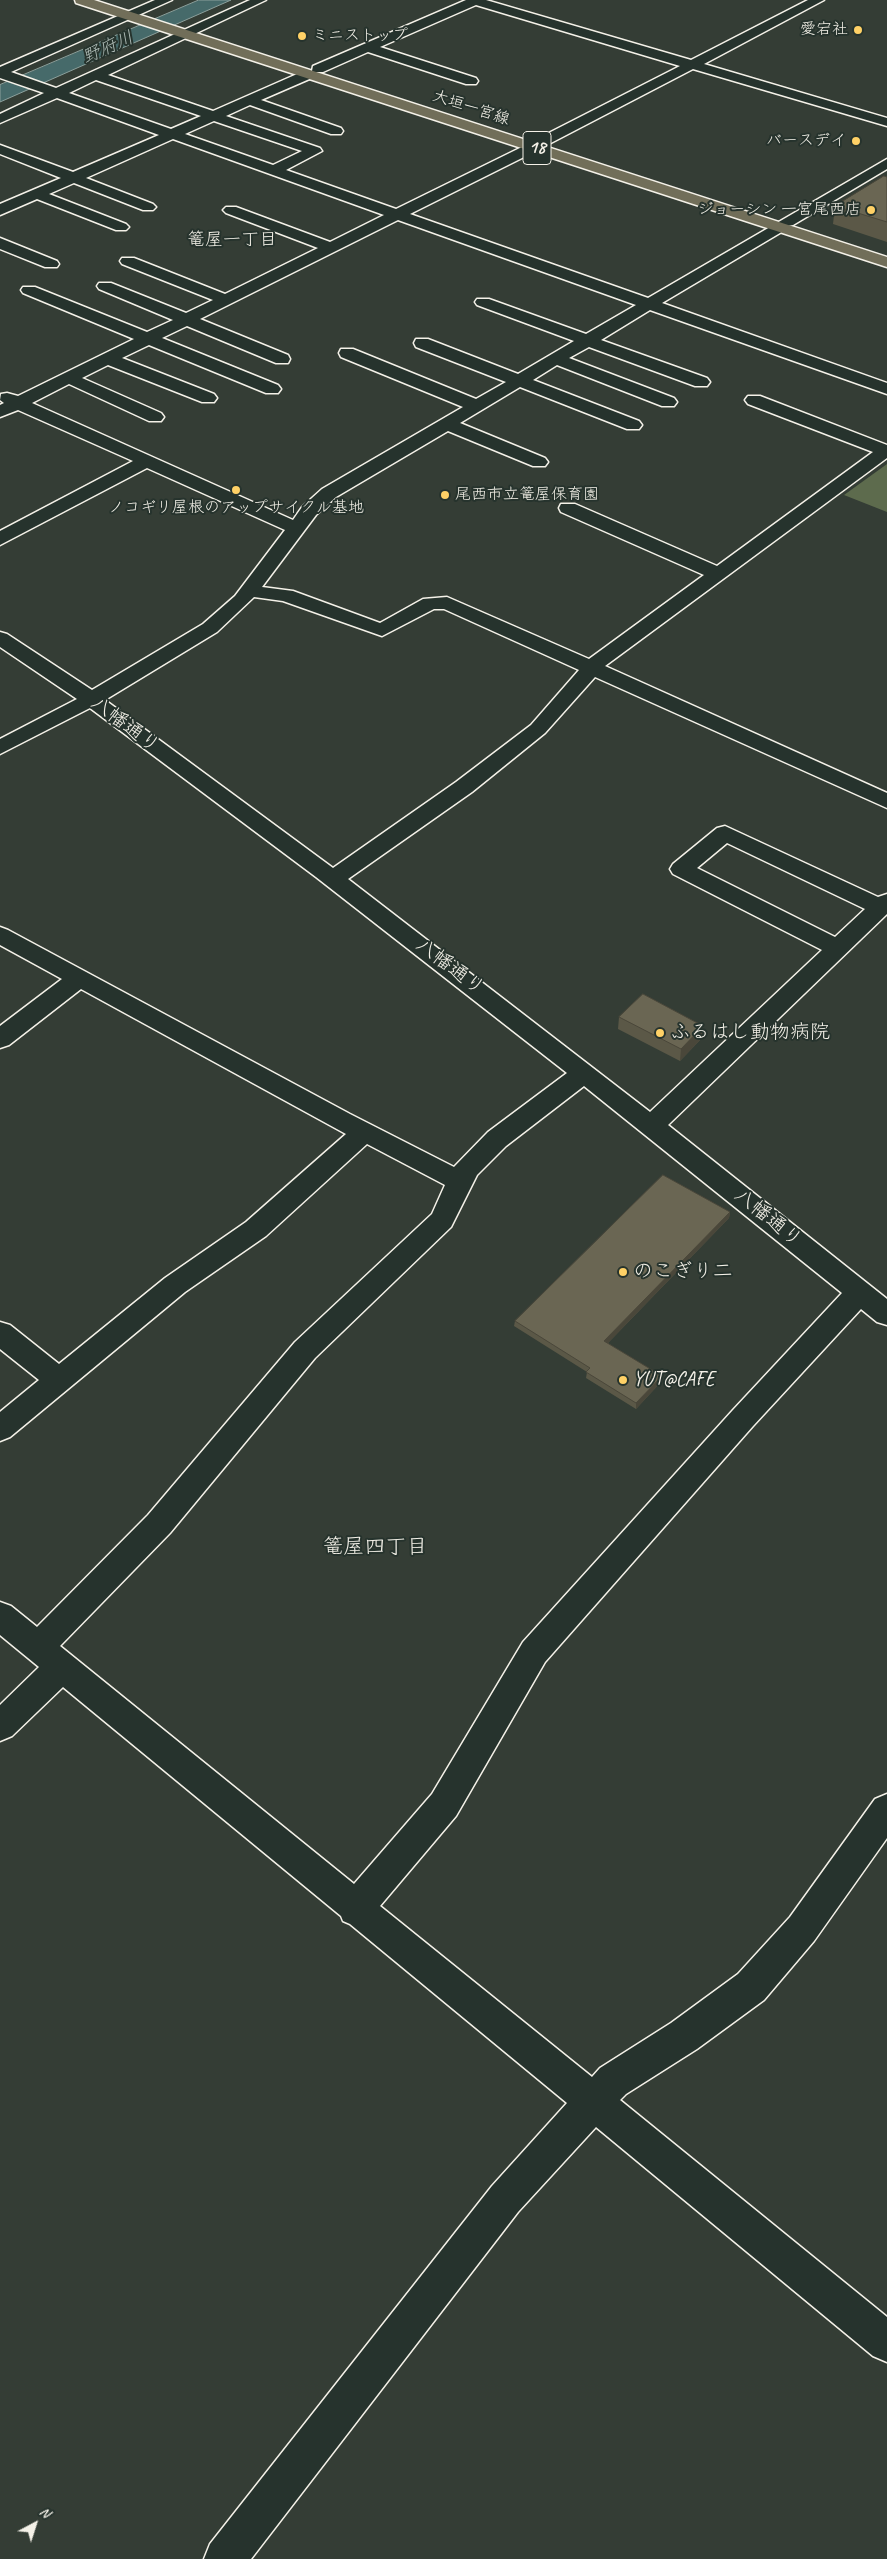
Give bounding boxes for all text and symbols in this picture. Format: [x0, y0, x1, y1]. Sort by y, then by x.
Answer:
place label: 愛宕社 [800, 20, 848, 40]
marker: 愛宕社 [852, 24, 864, 36]
place label: ミニストップ [312, 26, 408, 46]
water label: 野府川 [79, 27, 137, 69]
marker: ミニストップ [296, 30, 308, 42]
street label: 大垣一宮線 [430, 87, 512, 129]
place label: バースデイ [766, 131, 846, 151]
road number: 18 [523, 132, 551, 164]
marker: バースデイ [850, 135, 862, 147]
place label: ジョーシン 一宮尾西店 [697, 200, 861, 220]
marker: ジョーシン 一宮尾西店 [865, 204, 877, 216]
district label: 篭屋一丁目 [187, 229, 277, 251]
marker: ノコギリ屋根のアップサイクル基地 [230, 484, 242, 496]
place label: 尾西市立篭屋保育園 [455, 485, 599, 505]
marker: 尾西市立篭屋保育園 [439, 489, 451, 501]
place label: ノコギリ屋根のアップサイクル基地 [108, 498, 364, 518]
street label: 八幡通り [86, 691, 164, 759]
street label: 八幡通り [411, 933, 489, 1001]
place label: ふるはし動物病院 [670, 1021, 830, 1045]
marker: ふるはし動物病院 [654, 1027, 666, 1039]
street label: 八幡通り [729, 1184, 807, 1252]
place label: のこぎり二 [633, 1260, 733, 1284]
marker: のこぎり二 [617, 1266, 629, 1278]
place label: YUT@CAFE [633, 1368, 715, 1392]
marker: YUT@CAFE [617, 1374, 629, 1386]
district label: 篭屋四丁目 [323, 1534, 427, 1560]
north arrow [10, 2499, 60, 2549]
text: N [36, 2503, 54, 2521]

